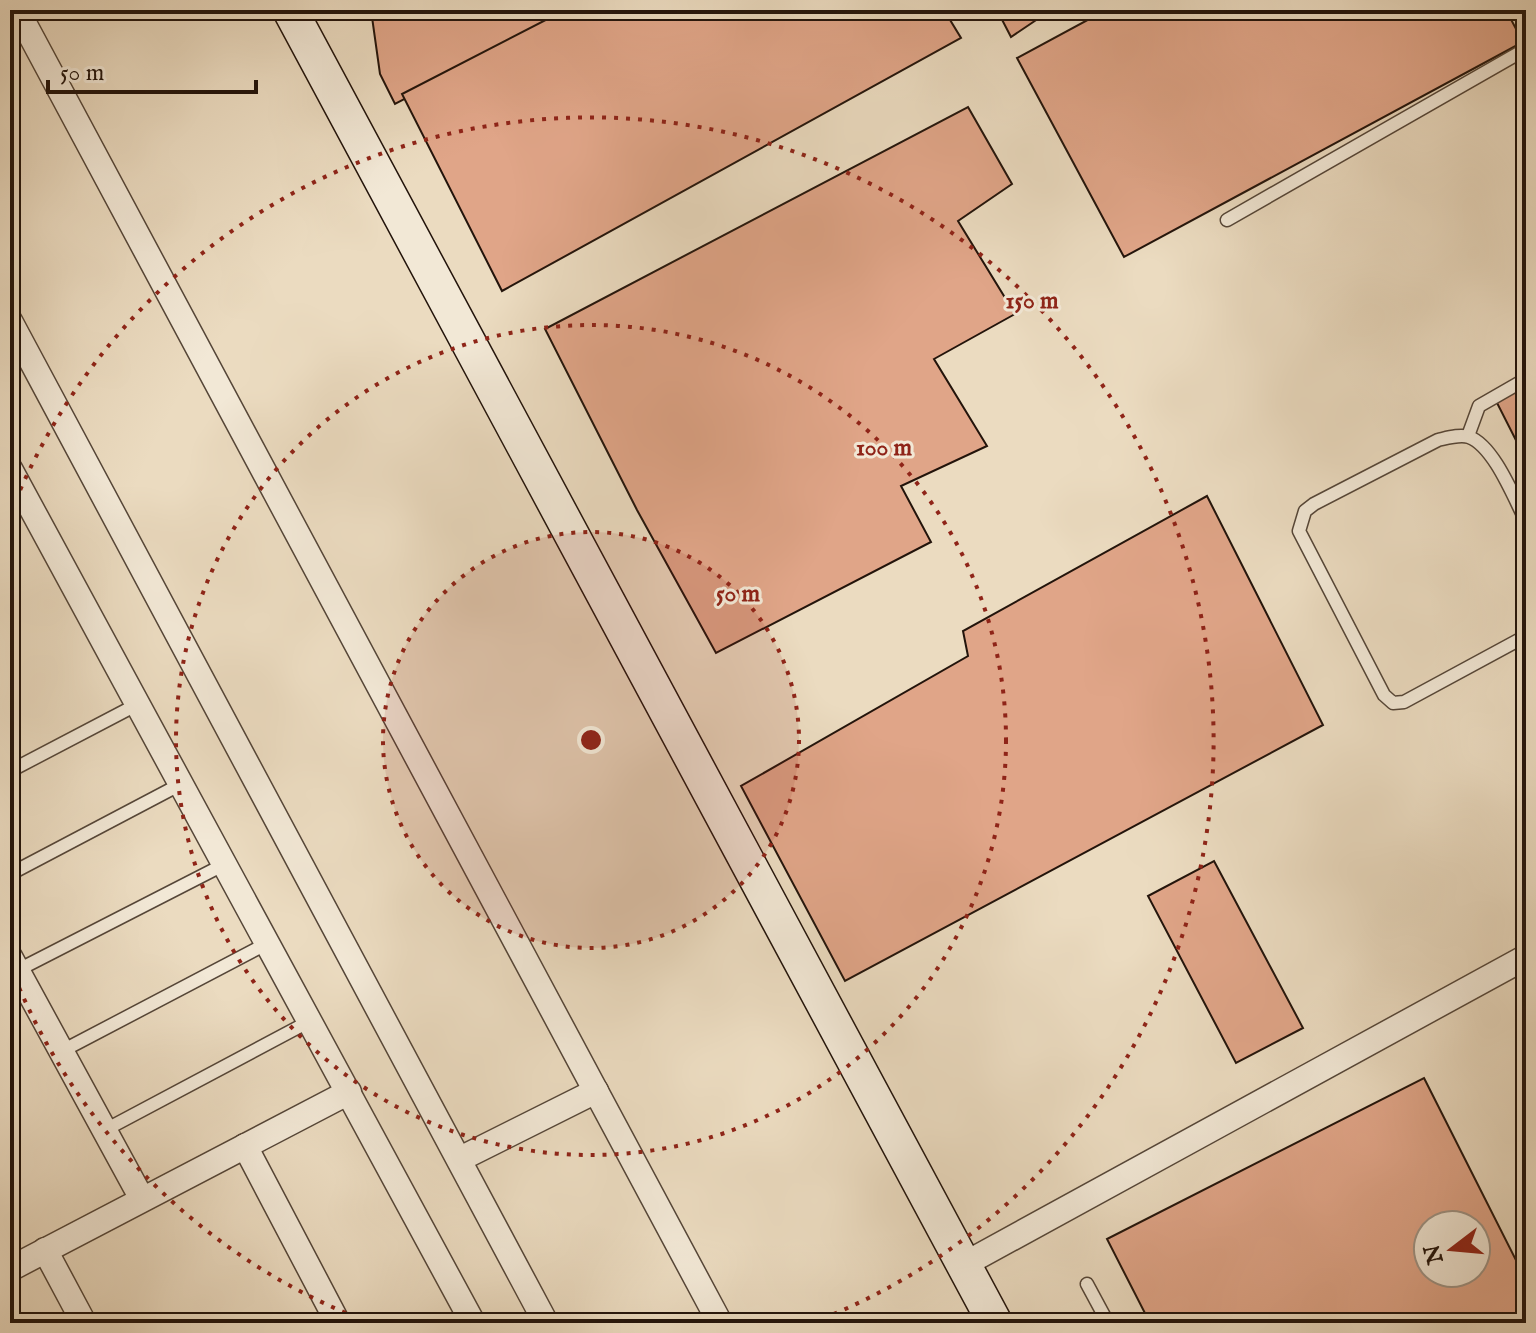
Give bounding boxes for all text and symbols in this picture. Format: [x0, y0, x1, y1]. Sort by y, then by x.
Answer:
scale bar [48, 44, 256, 94]
text: 50 m [60, 58, 104, 89]
text: 150 m [1005, 286, 1059, 317]
text: 100 m [856, 433, 913, 464]
text: 50 m [716, 579, 761, 610]
centre of rings [577, 726, 605, 754]
north arrow [1412, 1209, 1492, 1289]
text: N [1419, 1241, 1451, 1268]

